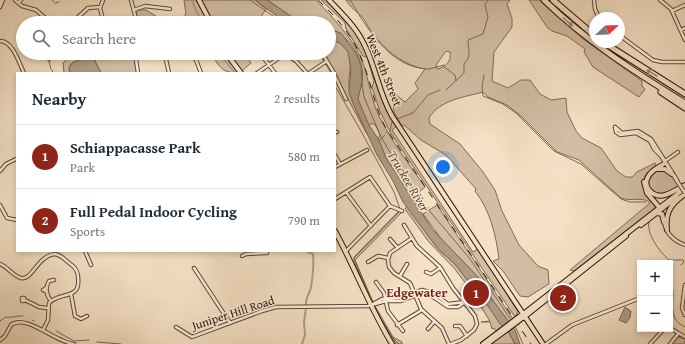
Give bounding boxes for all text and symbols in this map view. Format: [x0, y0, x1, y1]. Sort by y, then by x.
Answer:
north arrow [589, 12, 625, 48]
search box [16, 16, 336, 60]
one-way arrow [562, 17, 573, 26]
icon: search [30, 27, 52, 49]
text: Search here [62, 28, 136, 49]
street label: West 4th Street [362, 31, 407, 109]
one-way arrow [646, 69, 658, 77]
text: Nearby [32, 86, 86, 111]
text: 2 results [274, 89, 320, 108]
text: Schiappacasse Park [70, 137, 201, 158]
text: 1 [42, 147, 48, 166]
text: 580 m [288, 147, 320, 166]
water label: Truckee River [383, 147, 435, 217]
your location [433, 157, 453, 177]
text: Park [70, 158, 95, 177]
text: Full Pedal Indoor Cycling [70, 201, 237, 222]
text: 2 [42, 211, 48, 230]
text: 790 m [288, 211, 320, 230]
text: Sports [70, 222, 105, 241]
map controls [637, 260, 673, 332]
button: + [637, 260, 673, 296]
pin: 1 [463, 278, 489, 308]
district label: Edgewater [387, 283, 447, 302]
pin: 2 [550, 283, 576, 313]
street label: Juniper Hill Road [187, 291, 277, 334]
button: − [637, 296, 673, 332]

